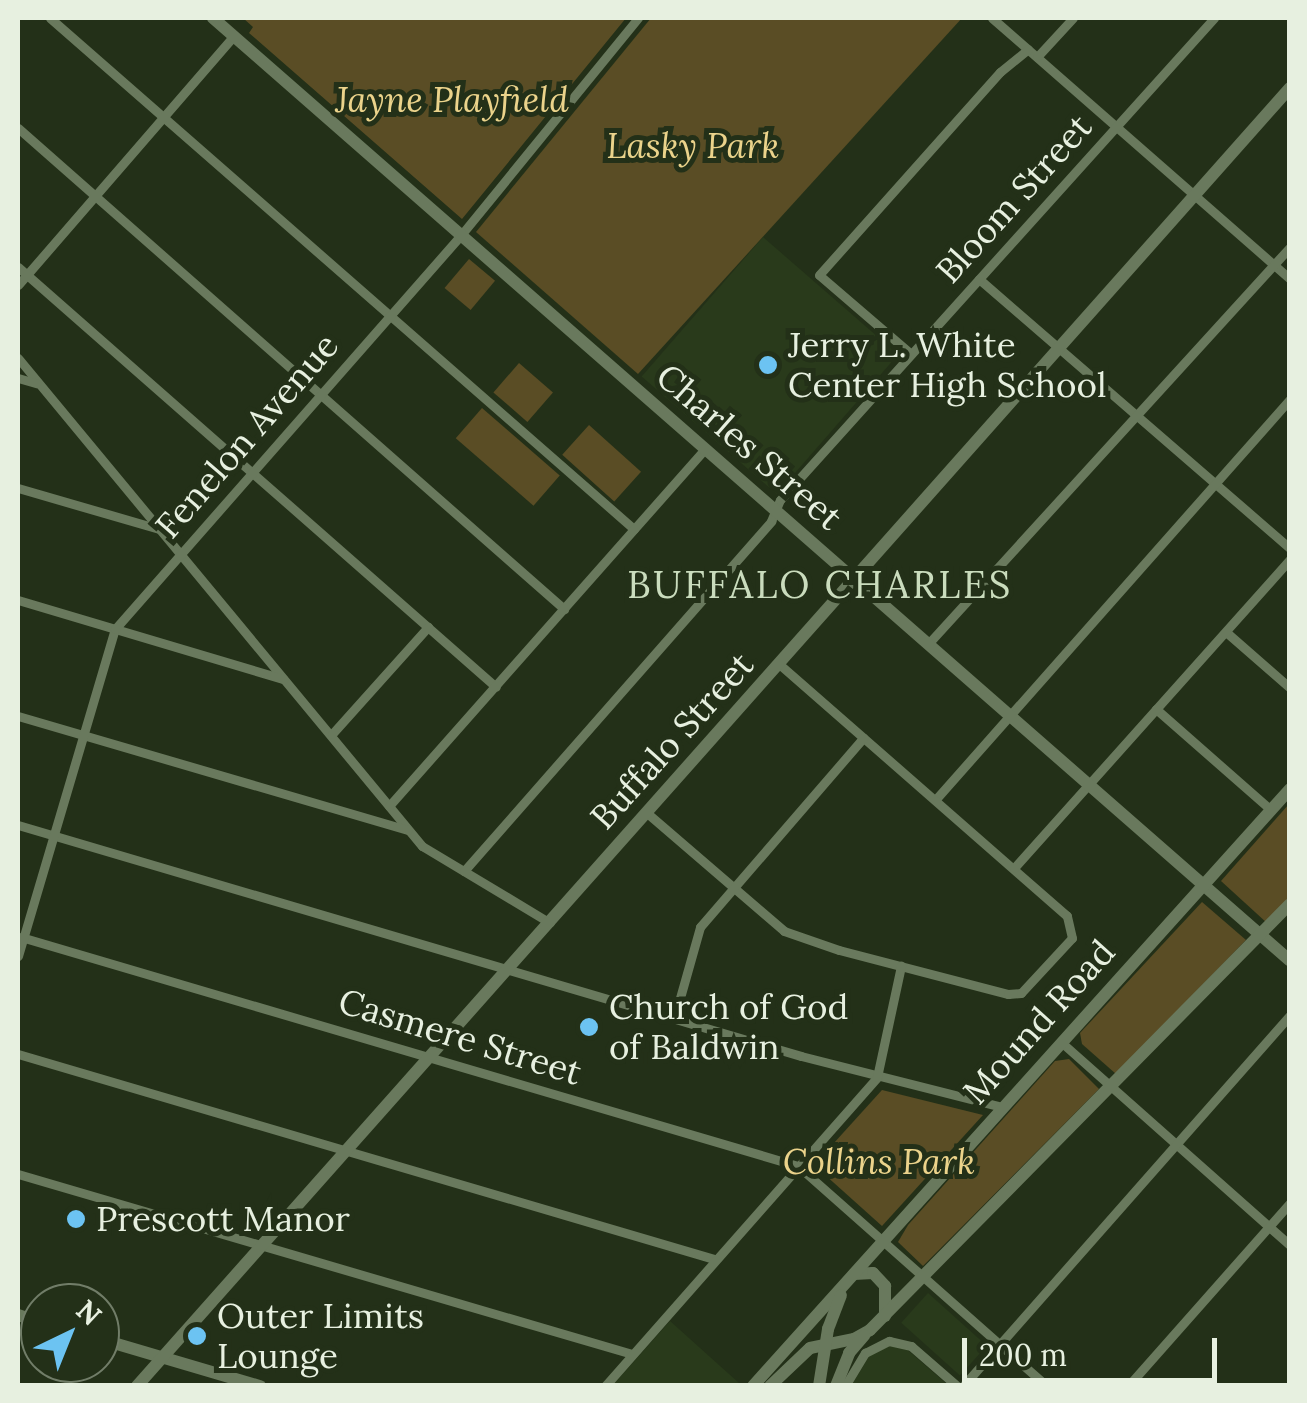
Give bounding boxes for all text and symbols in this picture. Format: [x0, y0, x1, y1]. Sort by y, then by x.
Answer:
park label: Jayne Playfield [335, 79, 569, 121]
street label: Bloom Street [928, 106, 1100, 292]
park label: Lasky Park [606, 125, 780, 167]
place label: Jerry L. White Center High School [788, 324, 1106, 406]
street label: Fenelon Avenue [147, 325, 347, 547]
marker: Jerry L. White Center High School [757, 354, 779, 376]
street label: Charles Street [648, 355, 850, 539]
district label: BUFFALO CHARLES [627, 562, 1013, 608]
street label: Buffalo Street [582, 644, 762, 838]
street label: Mound Road [955, 931, 1123, 1113]
street label: Casmere Street [334, 980, 586, 1094]
place label: Church of God of Baldwin [609, 986, 848, 1068]
marker: Church of God of Baldwin [578, 1016, 600, 1038]
park label: Collins Park [783, 1141, 975, 1183]
place label: Prescott Manor [96, 1198, 350, 1240]
marker: Prescott Manor [65, 1208, 87, 1230]
north arrow [20, 1283, 120, 1383]
text: N [69, 1292, 109, 1333]
place label: Outer Limits Lounge [217, 1295, 424, 1377]
scale bar [967, 1318, 1222, 1380]
marker: Outer Limits Lounge [186, 1325, 208, 1347]
text: 200 m [979, 1336, 1067, 1374]

